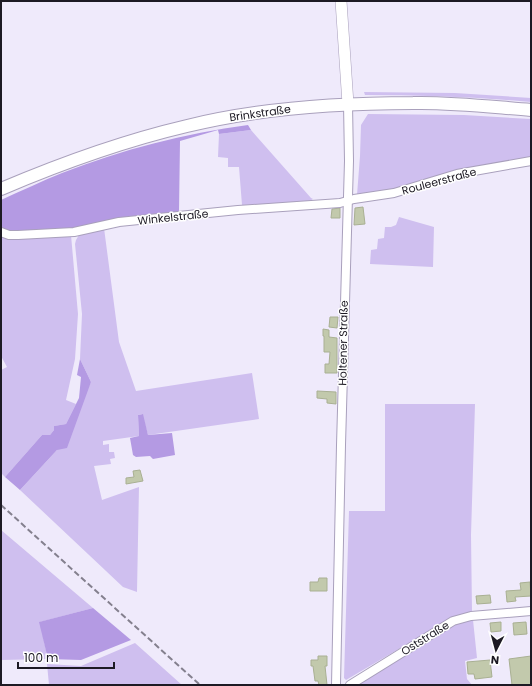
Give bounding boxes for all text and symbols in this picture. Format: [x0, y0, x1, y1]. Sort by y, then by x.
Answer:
street label: Brinkstraße [228, 101, 292, 125]
street label: Rouleerstraße [400, 163, 478, 199]
street label: Winkelstraße [137, 205, 209, 229]
street label: Holtener Straße [334, 300, 352, 386]
street label: Oststraße [398, 617, 452, 659]
north arrow [476, 630, 516, 670]
scale bar [18, 644, 114, 670]
text: 100 m [24, 649, 58, 666]
text: N [490, 652, 500, 668]

